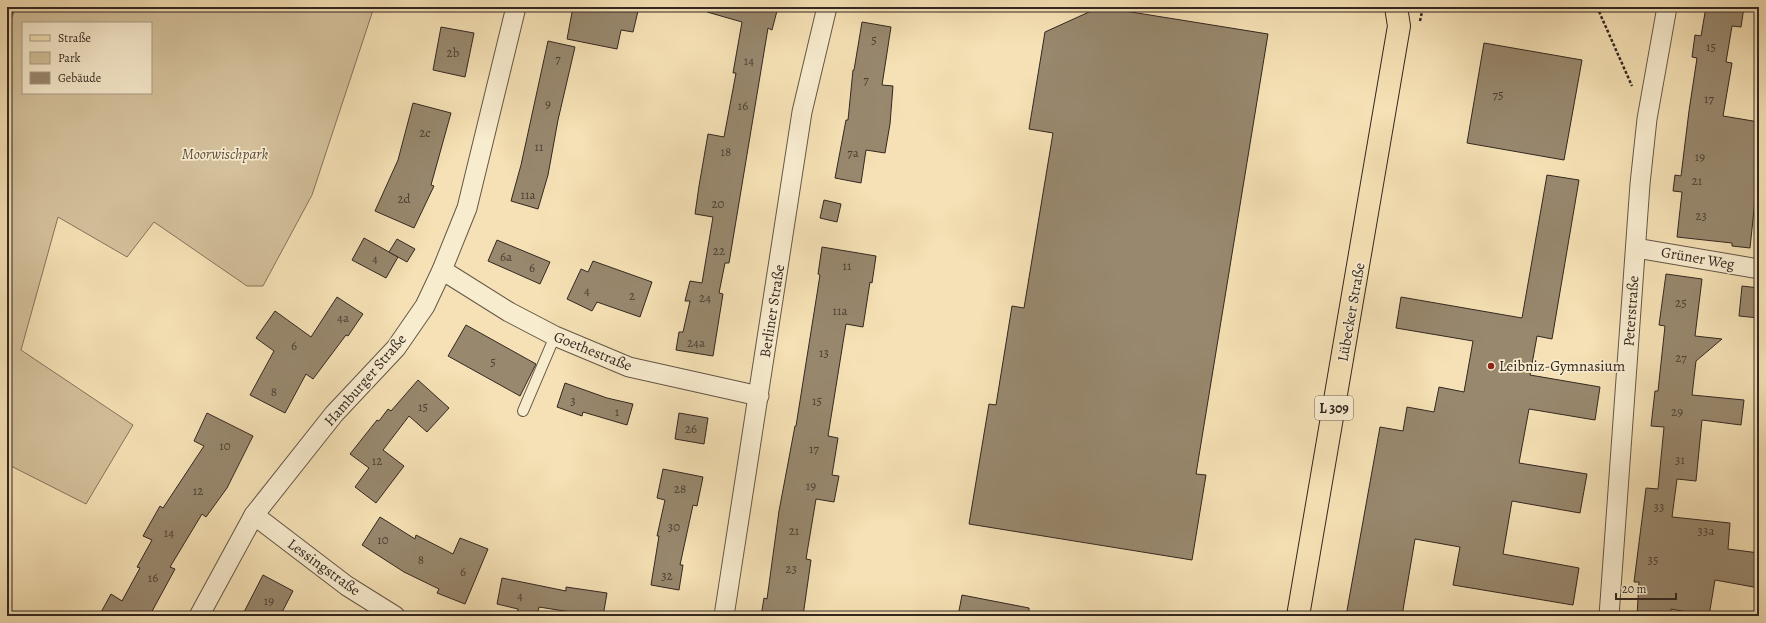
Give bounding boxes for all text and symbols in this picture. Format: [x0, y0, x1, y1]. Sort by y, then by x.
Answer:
legend [22, 22, 152, 94]
text: Straße [58, 30, 91, 46]
house number: 5 [871, 31, 877, 48]
house number: 15 [1706, 38, 1716, 55]
house number: 2b [447, 44, 460, 61]
text: Park [58, 50, 81, 66]
house number: 7 [555, 50, 561, 67]
house number: 14 [744, 52, 754, 69]
text: Gebäude [58, 70, 101, 86]
house number: 7 [863, 71, 869, 88]
house number: 75 [1492, 86, 1504, 103]
house number: 17 [1704, 90, 1714, 107]
house number: 9 [545, 95, 551, 112]
house number: 16 [738, 97, 748, 114]
house number: 2c [419, 124, 431, 141]
house number: 11 [535, 138, 544, 155]
house number: 18 [721, 143, 731, 160]
park label: Moorwischpark [182, 144, 269, 164]
house number: 7a [847, 144, 859, 161]
house number: 19 [1695, 148, 1705, 165]
house number: 21 [1692, 172, 1703, 189]
house number: 11a [521, 186, 535, 203]
house number: 2d [397, 190, 411, 207]
house number: 20 [711, 195, 725, 212]
house number: 23 [1695, 207, 1707, 224]
house number: 22 [713, 242, 725, 259]
street label: Grüner Weg [1660, 242, 1737, 274]
house number: 6a [500, 248, 512, 265]
house number: 4 [372, 250, 378, 267]
house number: 11 [843, 257, 852, 274]
house number: 6 [529, 259, 535, 276]
street label: Lübecker Straße [1332, 261, 1370, 363]
street label: Berliner Straße [755, 263, 789, 359]
street label: Peterstraße [1619, 275, 1643, 347]
house number: 4 [584, 282, 590, 299]
house number: 2 [629, 287, 635, 304]
house number: 24 [699, 289, 711, 306]
house number: 25 [1675, 294, 1687, 311]
house number: 11a [833, 302, 847, 319]
house number: 4a [337, 309, 349, 326]
street label: Goethestraße [551, 326, 635, 376]
street label: Hamburger Straße [319, 329, 411, 430]
house number: 24a [687, 334, 705, 351]
house number: 6 [291, 337, 297, 354]
house number: 13 [819, 344, 829, 361]
house number: 27 [1675, 349, 1687, 366]
house number: 5 [490, 353, 496, 370]
place label: Leibniz-Gymnasium [1499, 356, 1626, 376]
marker: Leibniz-Gymnasium [1486, 361, 1496, 371]
house number: 8 [271, 383, 277, 400]
house number: 3 [570, 392, 576, 409]
house number: 15 [812, 392, 822, 409]
road number: L 309 [1315, 396, 1353, 420]
house number: 15 [418, 398, 428, 415]
house number: 1 [615, 403, 620, 420]
house number: 29 [1671, 403, 1683, 420]
house number: 26 [685, 420, 697, 437]
house number: 10 [219, 437, 231, 454]
house number: 17 [809, 440, 819, 457]
house number: 31 [1675, 451, 1685, 468]
house number: 12 [372, 452, 382, 469]
house number: 19 [806, 477, 816, 494]
house number: 28 [674, 480, 686, 497]
house number: 12 [193, 482, 203, 499]
house number: 33 [1654, 498, 1664, 515]
house number: 30 [668, 518, 680, 535]
house number: 21 [789, 522, 800, 539]
house number: 33a [1698, 522, 1714, 539]
house number: 14 [164, 524, 174, 541]
house number: 10 [377, 531, 389, 548]
street label: Lessingstraße [284, 534, 365, 600]
house number: 8 [418, 551, 424, 568]
house number: 35 [1648, 551, 1659, 568]
house number: 23 [785, 560, 797, 577]
house number: 6 [460, 563, 466, 580]
house number: 32 [661, 567, 673, 584]
house number: 16 [148, 569, 158, 586]
scale bar [1616, 575, 1676, 601]
text: 20 m [1622, 581, 1646, 597]
house number: 4 [517, 587, 523, 604]
house number: 19 [264, 592, 274, 609]

